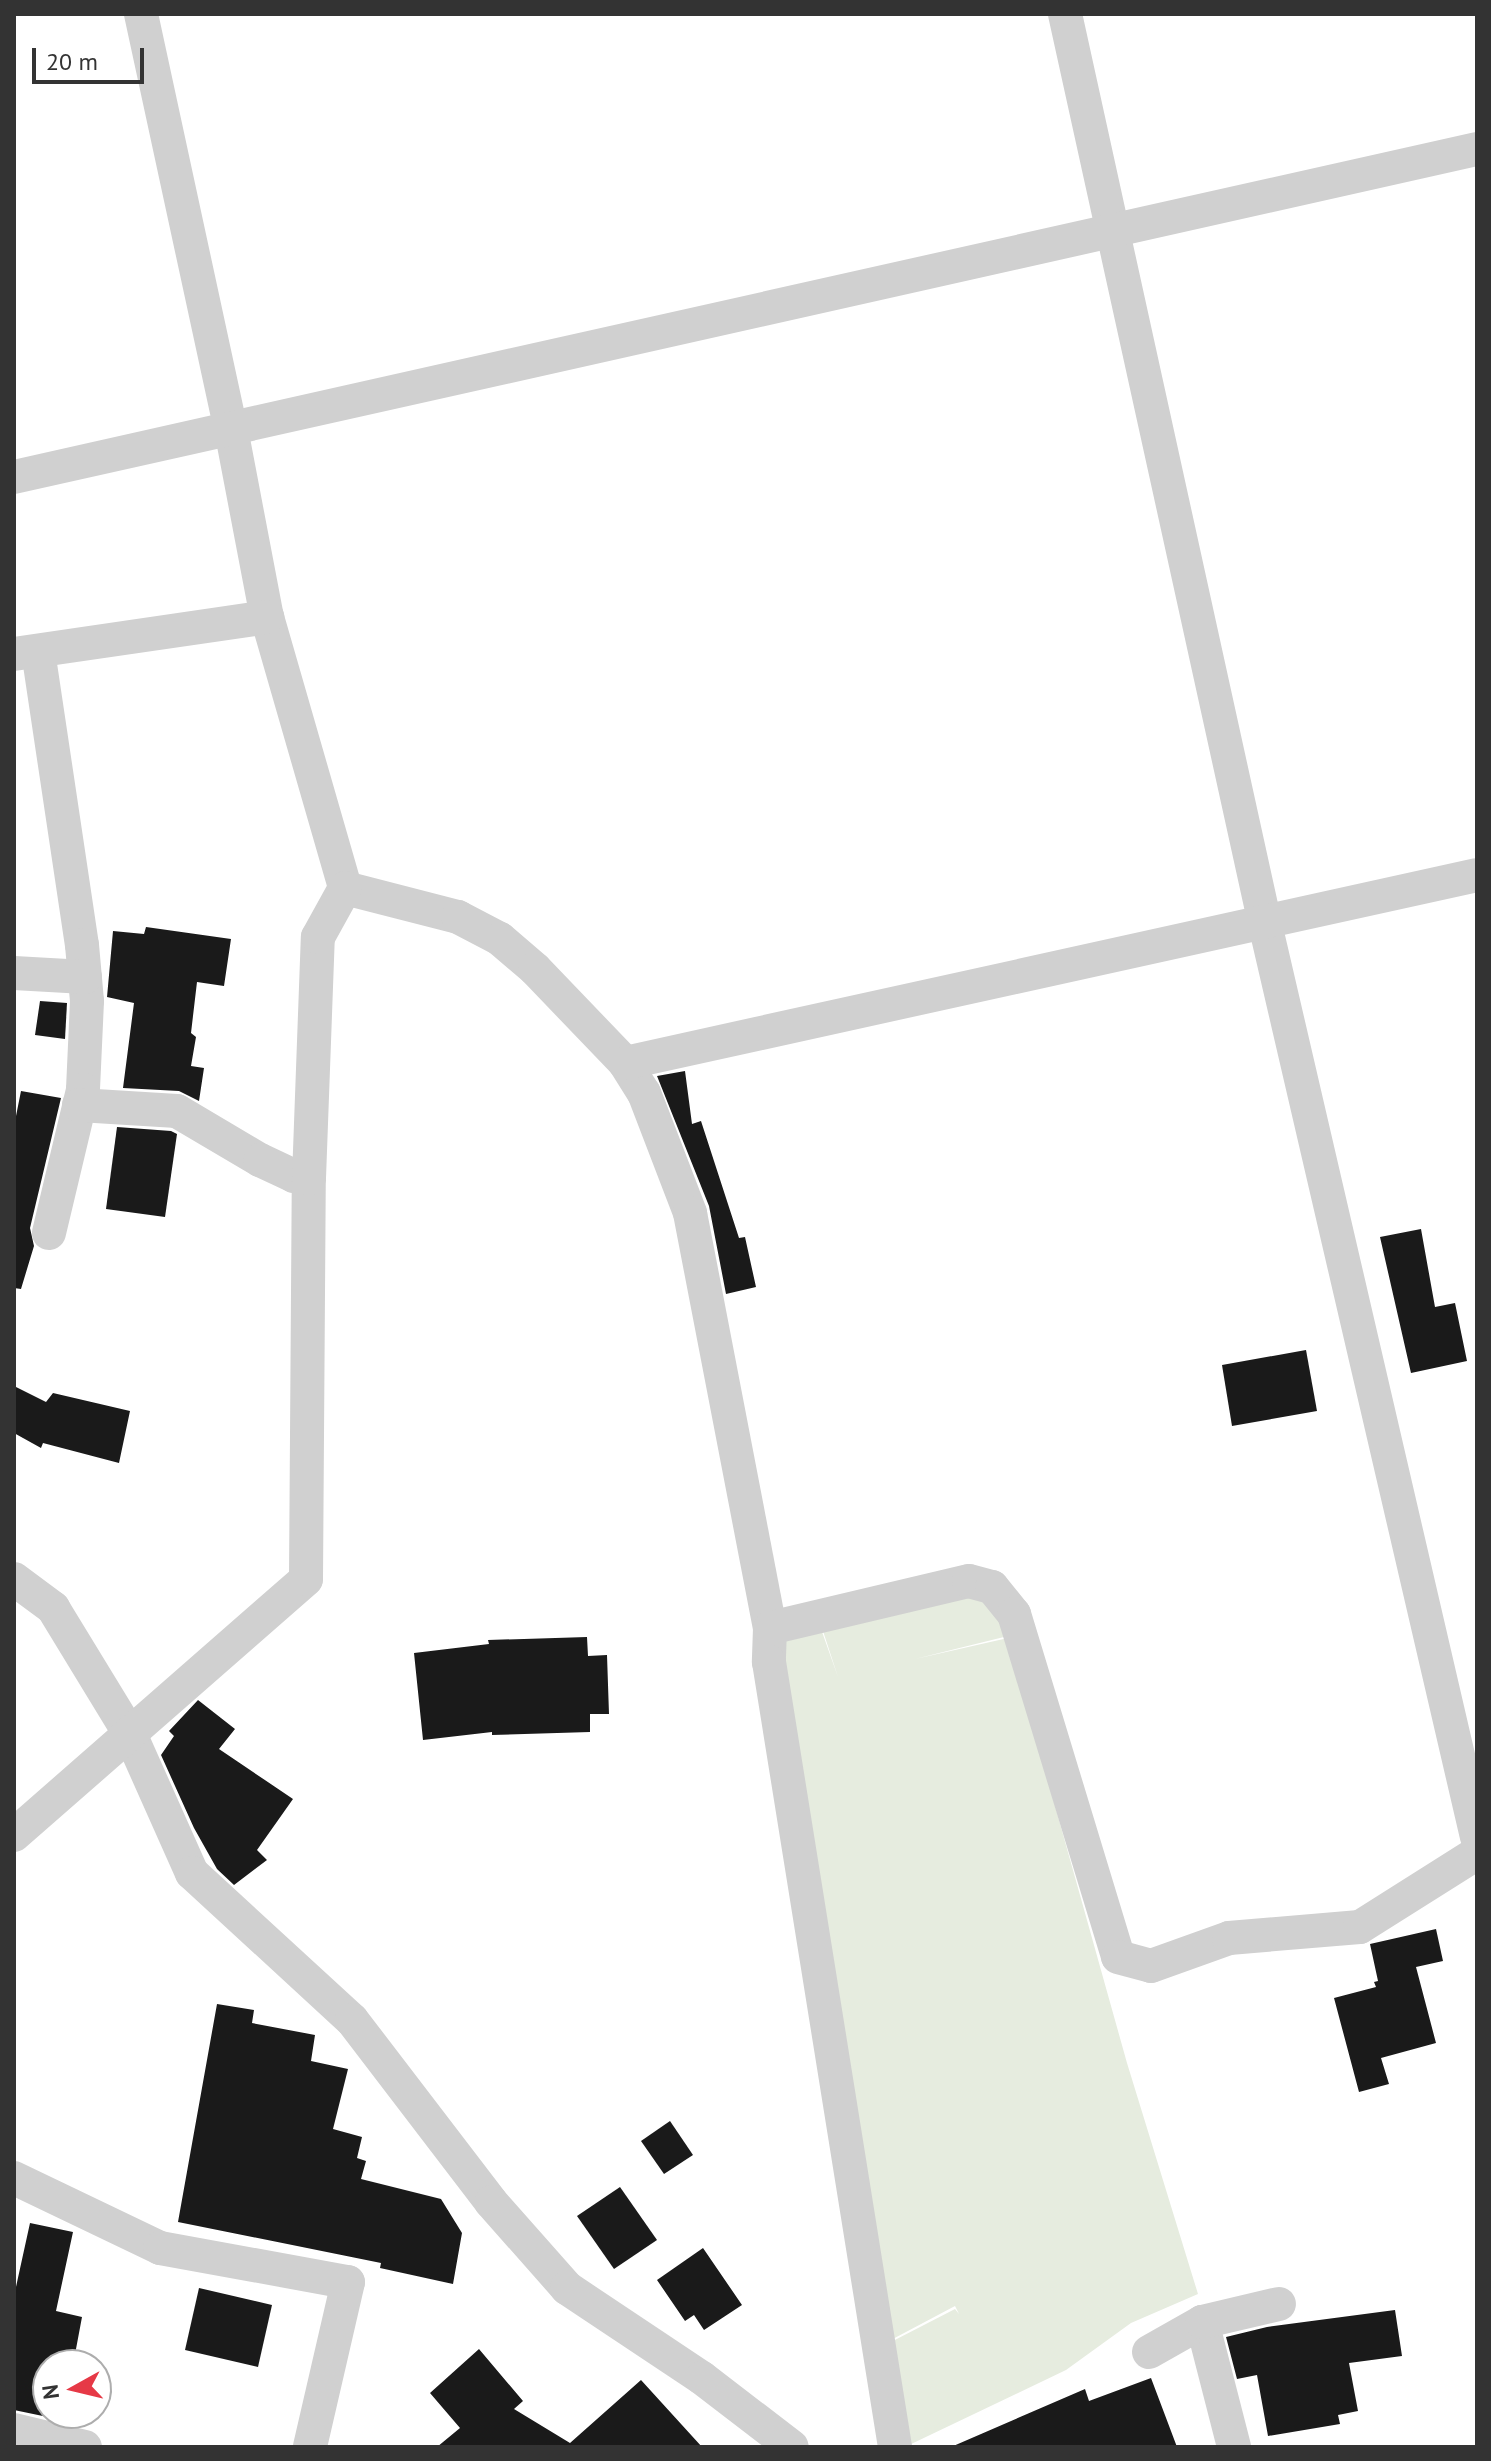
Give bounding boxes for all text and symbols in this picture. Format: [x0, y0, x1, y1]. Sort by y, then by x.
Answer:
scale bar [36, 32, 148, 82]
text: 20 m [46, 46, 98, 77]
north arrow [32, 2349, 112, 2429]
text: N [35, 2383, 65, 2401]

